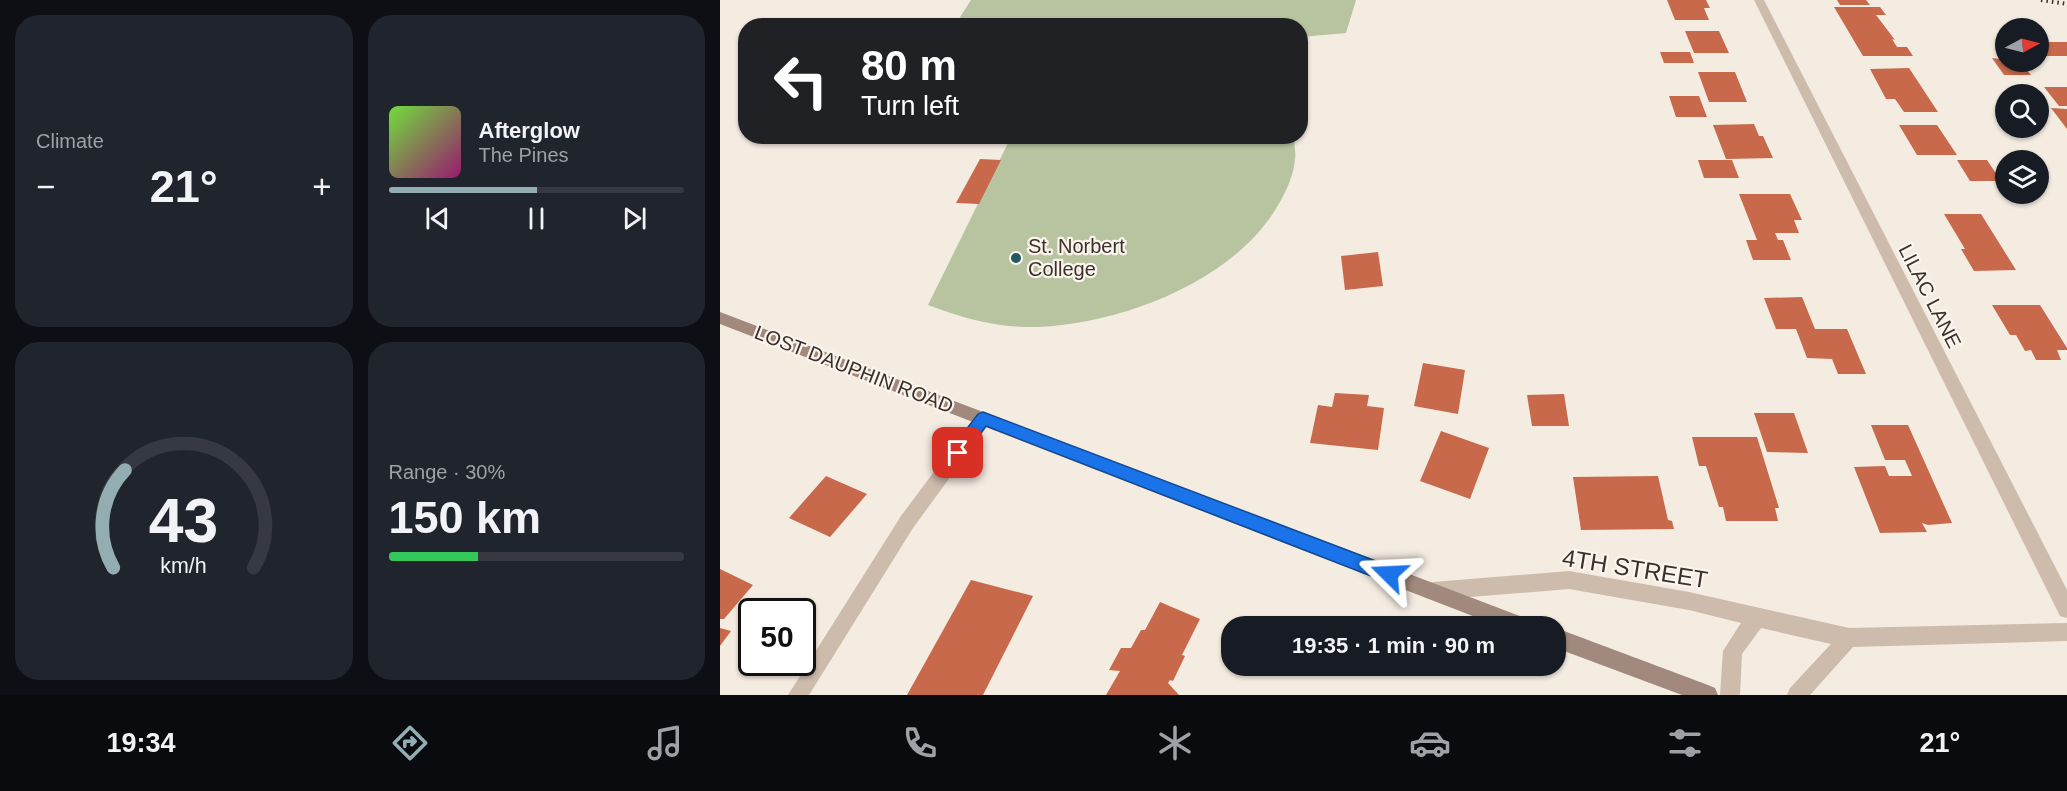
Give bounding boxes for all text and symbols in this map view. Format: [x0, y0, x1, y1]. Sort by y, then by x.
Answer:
north arrow [1995, 18, 2049, 72]
map controls [1995, 18, 2049, 204]
icon: left [762, 42, 840, 120]
text: 80 m [861, 42, 957, 89]
button: search [1995, 84, 2049, 138]
text: Turn left [861, 91, 959, 121]
text: Afterglow [479, 118, 580, 143]
text: Climate [36, 130, 104, 152]
text: The Pines [479, 144, 569, 166]
button: layers [1995, 150, 2049, 204]
text: 21° [150, 161, 218, 212]
text: − [36, 168, 55, 205]
text: + [312, 168, 332, 205]
icon: previous [421, 202, 454, 235]
icon: pause [520, 202, 553, 235]
icon: next [618, 202, 651, 235]
place label: St. Norbert College [1028, 235, 1125, 280]
street label: LILAC LANE [1894, 240, 1966, 352]
marker: St. Norbert College [1009, 251, 1023, 265]
street label: LOST DAUPHIN ROAD [752, 321, 956, 417]
pin [932, 427, 983, 478]
icon: arrive [941, 436, 974, 469]
text: Range · 30% [389, 461, 505, 483]
text: 43 [149, 486, 218, 555]
text: 150 km [389, 492, 541, 543]
position arrow [1357, 542, 1421, 606]
street label: 4TH STREET [1561, 544, 1710, 593]
text: km/h [161, 554, 207, 578]
speed limit sign: 50 [738, 598, 816, 676]
text: 19:35 · 1 min · 90 m [1292, 633, 1495, 658]
icon: directions [389, 722, 431, 764]
icon: music [644, 722, 686, 764]
icon: phone [899, 722, 941, 764]
icon: climate [1154, 722, 1196, 764]
icon: car [1409, 722, 1451, 764]
icon: filters [1664, 722, 1706, 764]
text: 19:34 [107, 728, 176, 758]
text: 21° [1920, 728, 1960, 758]

